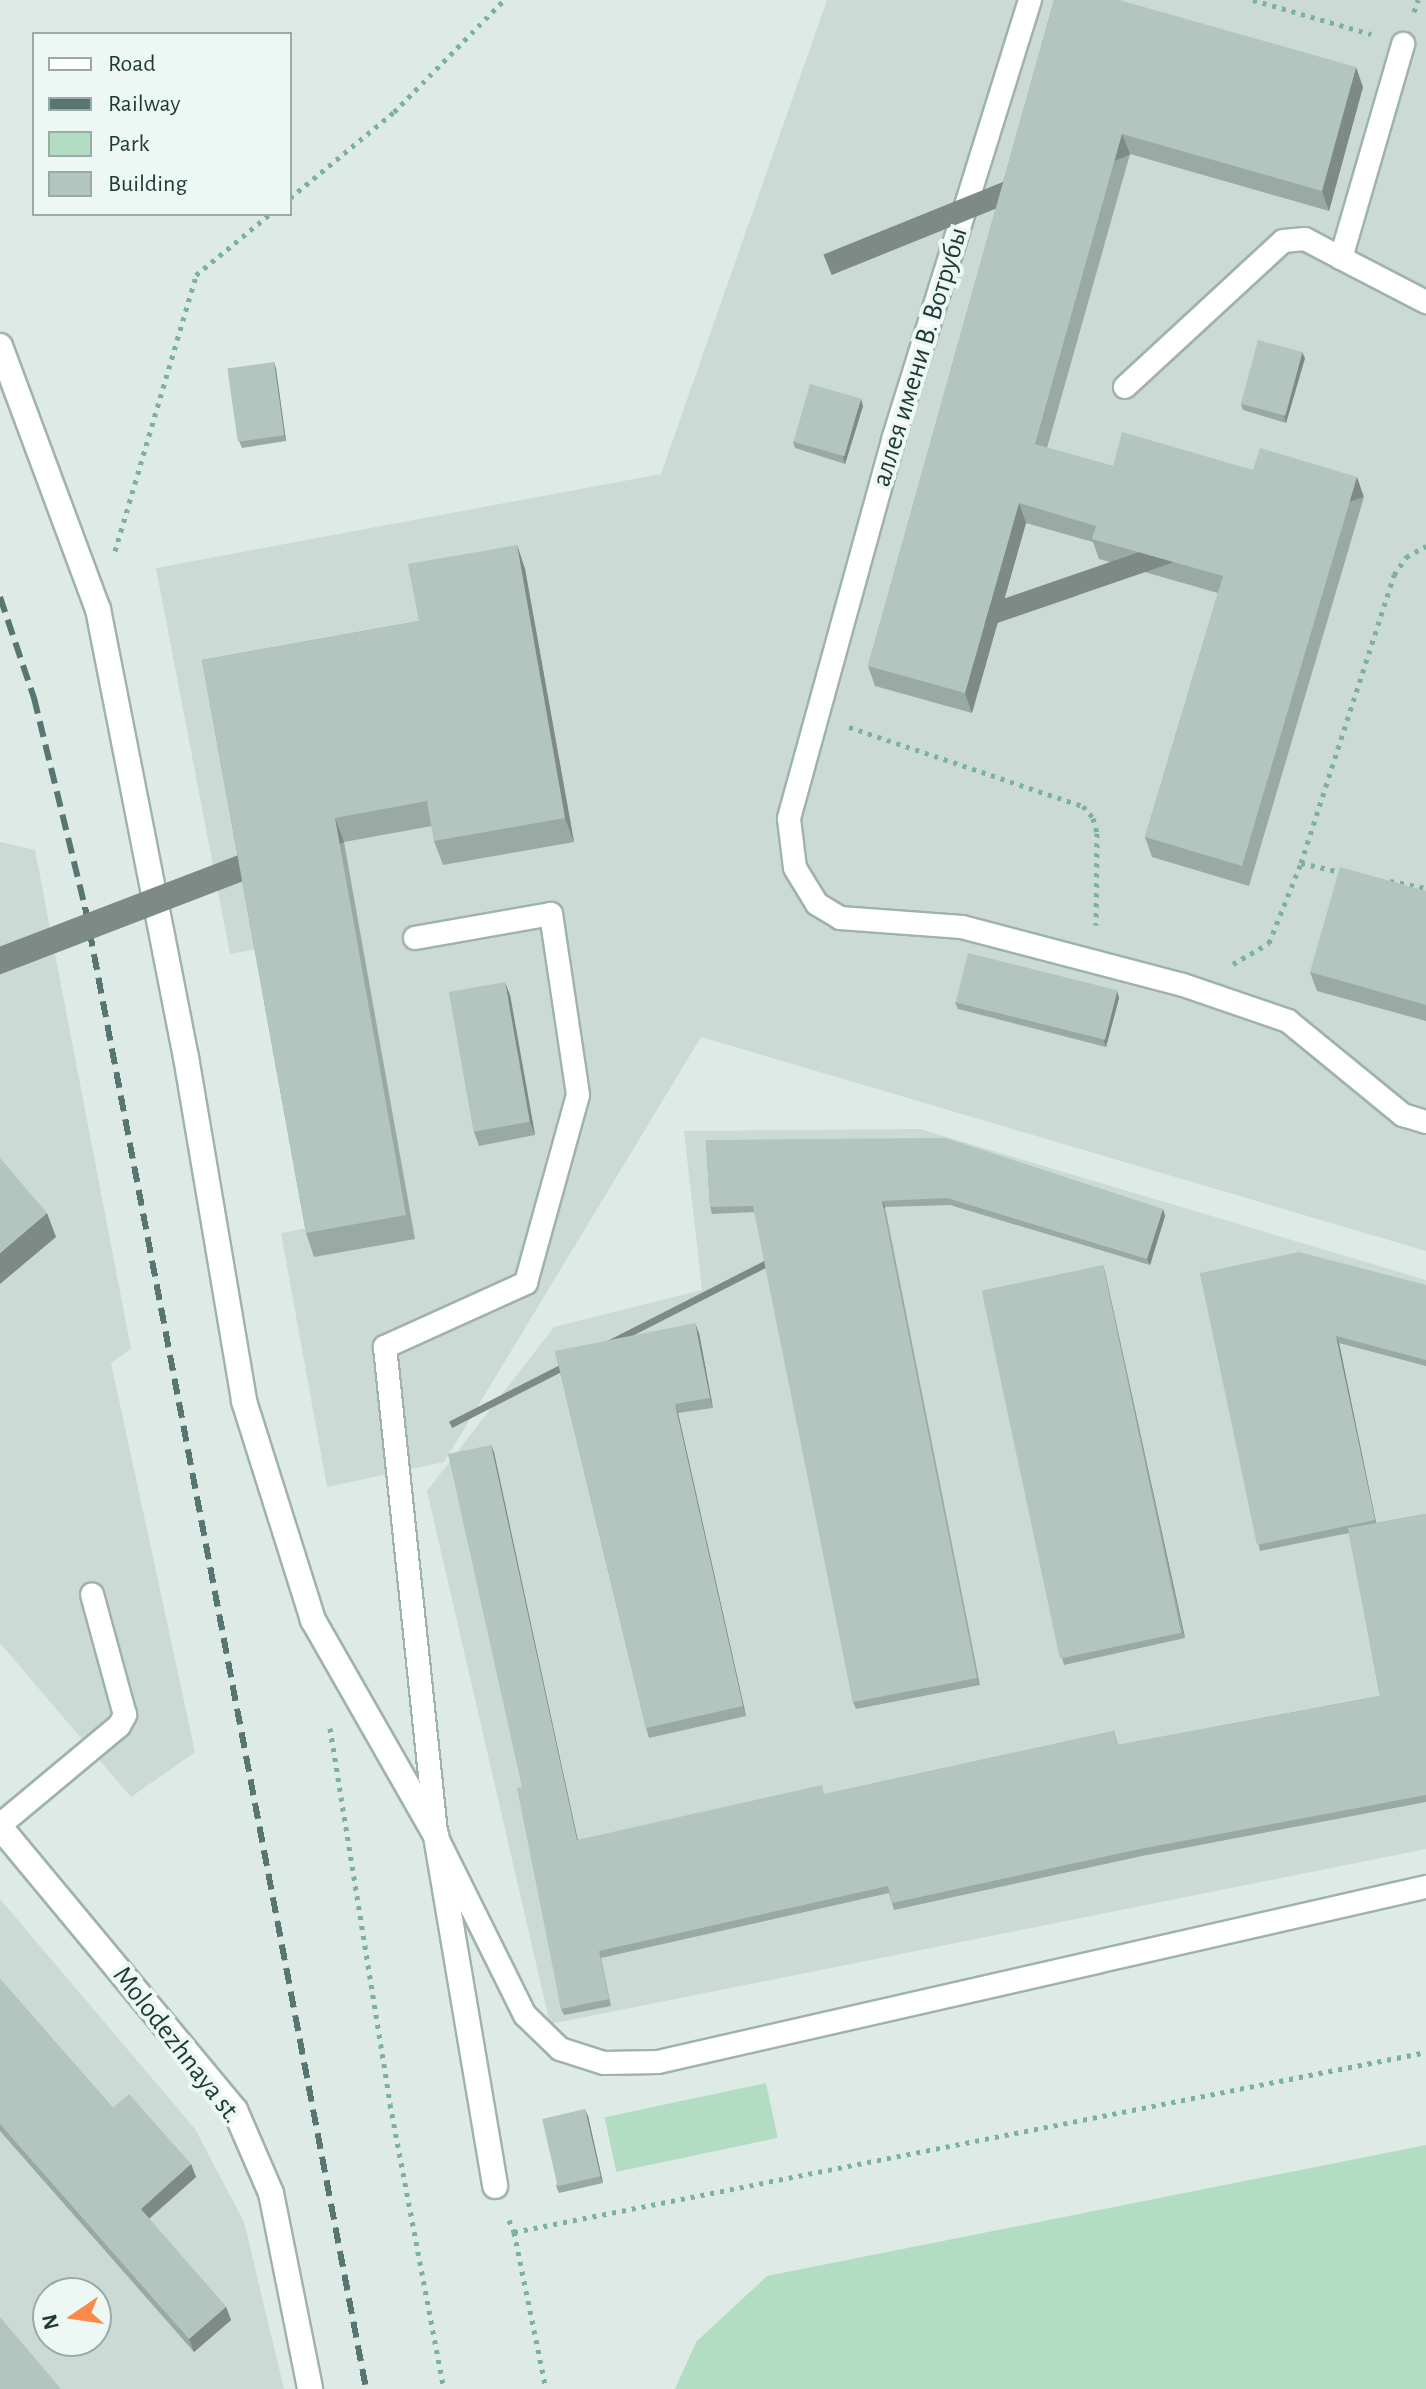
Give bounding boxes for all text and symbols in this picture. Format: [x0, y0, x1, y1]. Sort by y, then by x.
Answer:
legend [32, 32, 292, 216]
text: Road [108, 52, 156, 76]
text: Railway [108, 92, 180, 116]
text: Park [108, 132, 149, 156]
text: Building [108, 172, 187, 196]
street label: аллея имени В. Вотрубы [865, 223, 975, 491]
street label: Molodezhnaya st. [105, 1960, 249, 2130]
north arrow [32, 2277, 112, 2357]
text: N [38, 2312, 63, 2332]

